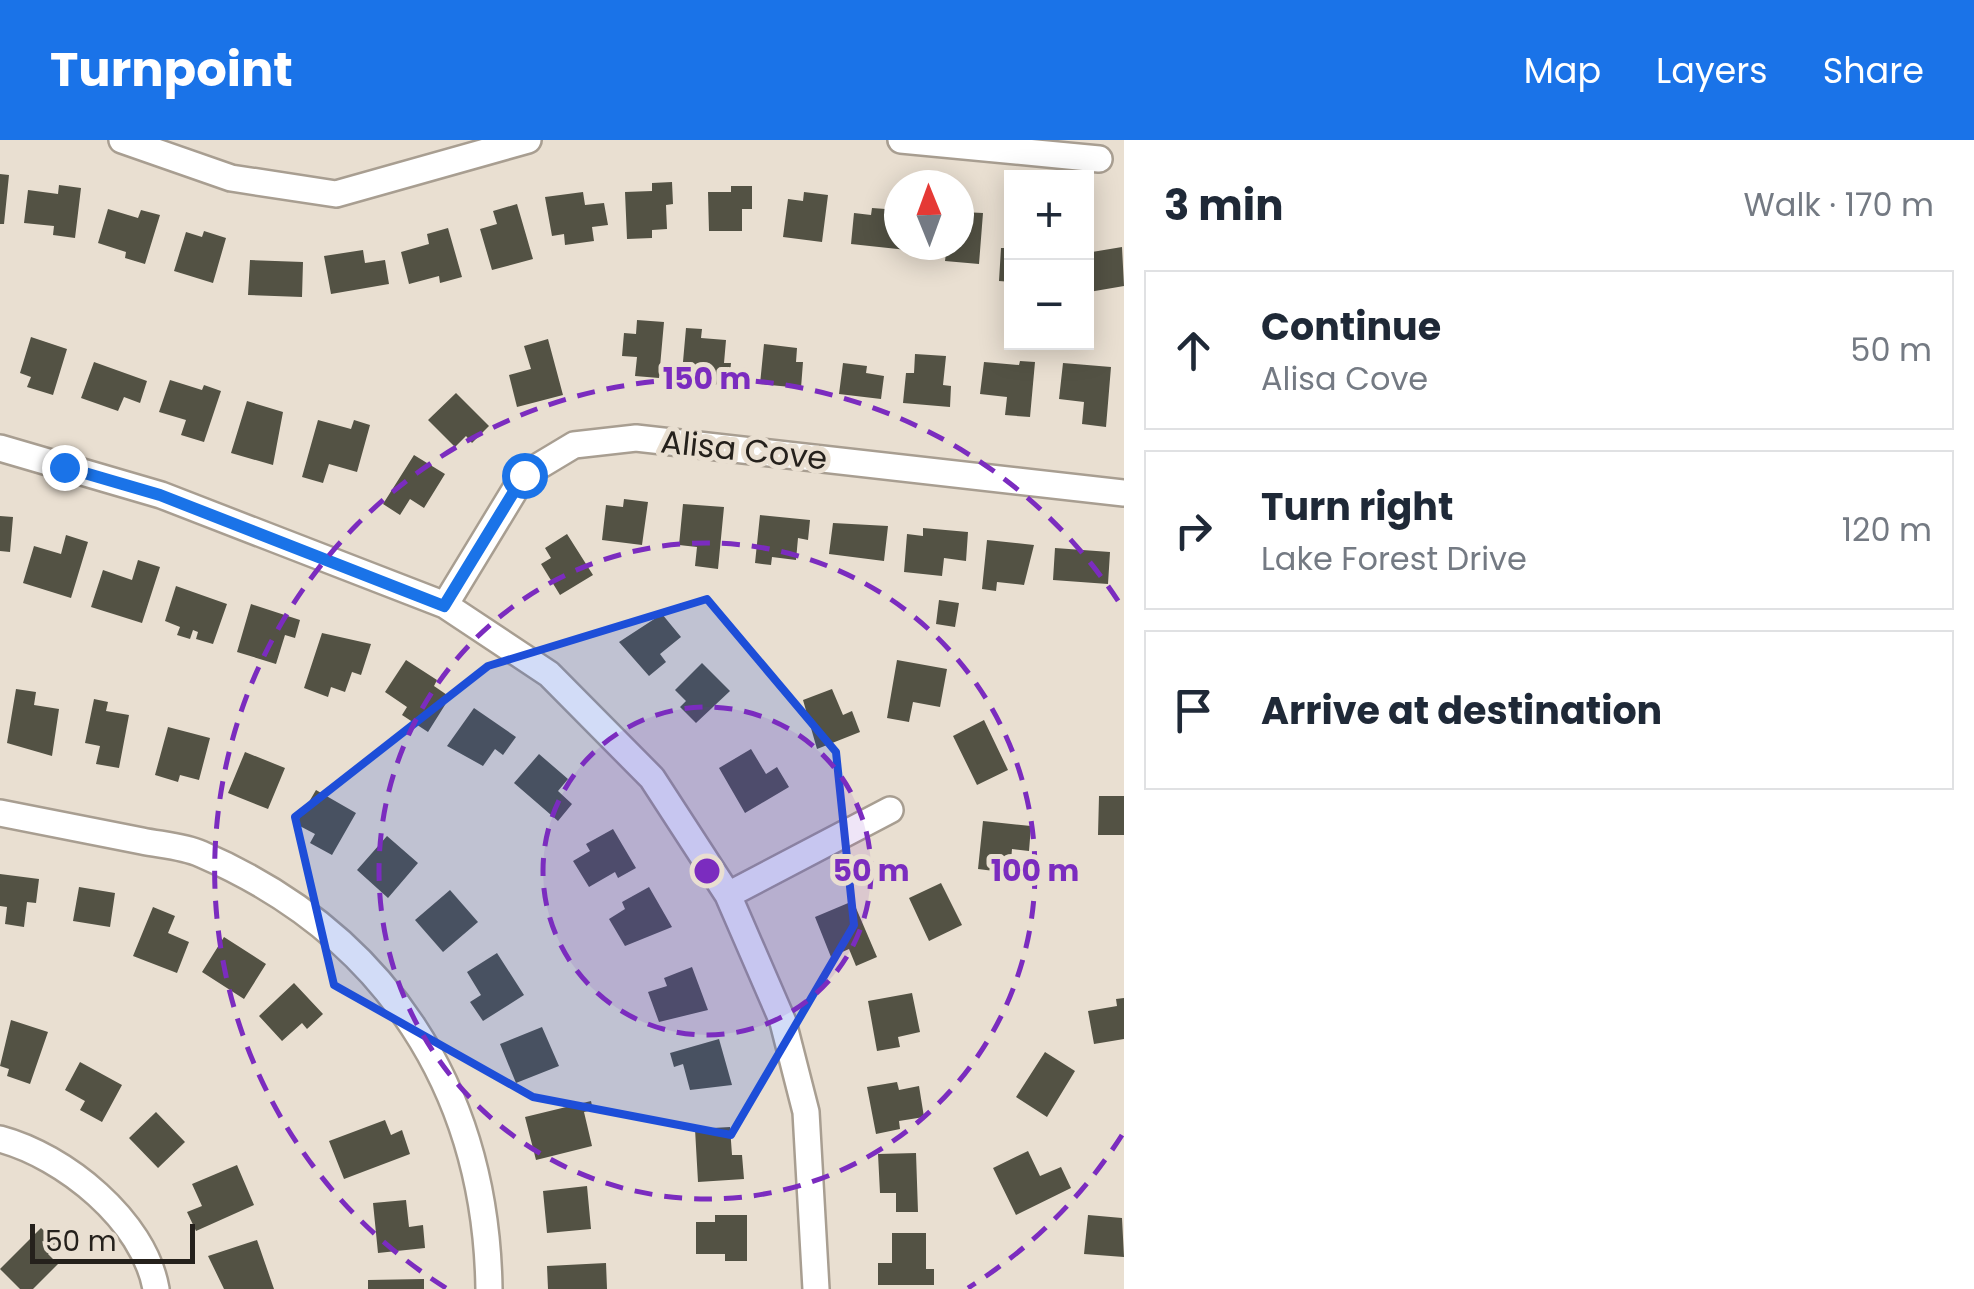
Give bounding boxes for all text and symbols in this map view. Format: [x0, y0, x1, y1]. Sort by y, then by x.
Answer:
text: Turnpoint [50, 36, 293, 103]
text: Map [1524, 46, 1601, 95]
text: Layers [1656, 46, 1768, 95]
text: Share [1823, 46, 1924, 95]
north arrow [884, 170, 974, 260]
map controls [1004, 170, 1094, 350]
button: + [1004, 170, 1094, 260]
text: 3 min [1164, 176, 1284, 235]
text: Walk · 170 m [1744, 182, 1934, 227]
button: − [1004, 260, 1094, 350]
text: Continue [1261, 300, 1441, 353]
icon: ahead [1166, 323, 1221, 378]
text: 50 m [1850, 327, 1932, 372]
text: Alisa Cove [1261, 356, 1428, 401]
text: 150 m [663, 357, 751, 400]
street label: Alisa Cove [659, 418, 830, 481]
route end [42, 445, 88, 491]
route start [502, 453, 548, 499]
text: Turn right [1261, 480, 1453, 533]
icon: right [1166, 503, 1221, 558]
text: 120 m [1842, 507, 1932, 552]
text: Lake Forest Drive [1261, 536, 1527, 581]
icon: arrive [1166, 683, 1221, 738]
text: Arrive at destination [1261, 684, 1662, 737]
text: 50 m [832, 849, 910, 892]
text: 100 m [991, 849, 1079, 892]
centre of rings [689, 853, 725, 889]
scale bar [30, 1219, 195, 1264]
text: 50 m [45, 1222, 116, 1261]

